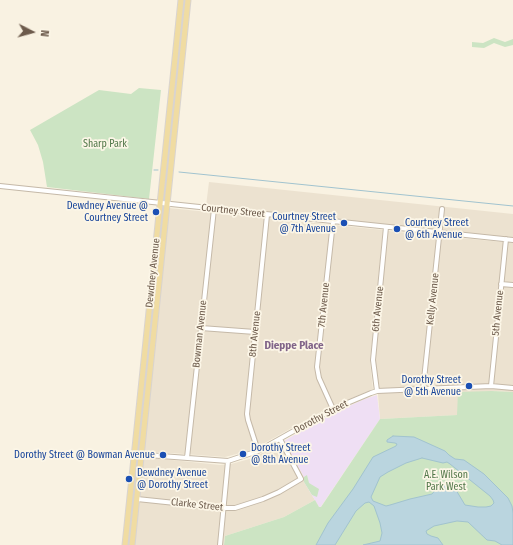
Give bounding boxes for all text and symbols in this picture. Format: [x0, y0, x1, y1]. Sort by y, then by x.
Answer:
north arrow [12, 12, 52, 52]
text: N [38, 29, 51, 37]
park label: Sharp Park [83, 138, 127, 150]
place label: Dewdney Avenue @ Courtney Street [67, 200, 148, 224]
street label: Courtney Street [201, 202, 265, 220]
marker: Dewdney Avenue @ Courtney Street [151, 207, 161, 217]
place label: Courtney Street @ 7th Avenue [272, 211, 336, 234]
place label: Courtney Street @ 6th Avenue [405, 217, 469, 240]
marker: Courtney Street @ 7th Avenue [339, 218, 349, 228]
marker: Courtney Street @ 6th Avenue [392, 224, 402, 234]
street label: Dewdney Avenue [143, 238, 163, 308]
street label: Kelly Avenue [424, 272, 442, 326]
street label: 7th Avenue [316, 282, 332, 328]
street label: 6th Avenue [370, 286, 386, 332]
street label: 5th Avenue [490, 290, 506, 336]
street label: Bowman Avenue [191, 300, 209, 368]
street label: 8th Avenue [247, 311, 263, 357]
district label: Dieppe Place [264, 339, 324, 353]
place label: Dorothy Street @ 5th Avenue [402, 374, 461, 398]
marker: Dorothy Street @ 5th Avenue [464, 381, 474, 391]
street label: Dorothy Street [292, 398, 350, 436]
place label: Dorothy Street @ 8th Avenue [251, 442, 310, 466]
place label: Dorothy Street @ Bowman Avenue [14, 449, 155, 461]
marker: Dorothy Street @ 8th Avenue [238, 449, 248, 459]
marker: Dorothy Street @ Bowman Avenue [158, 450, 168, 460]
place label: Dewdney Avenue @ Dorothy Street [137, 467, 208, 490]
park label: A.E. Wilson Park West [424, 469, 468, 492]
marker: Dewdney Avenue @ Dorothy Street [124, 474, 134, 484]
street label: Clarke Street [170, 496, 224, 514]

